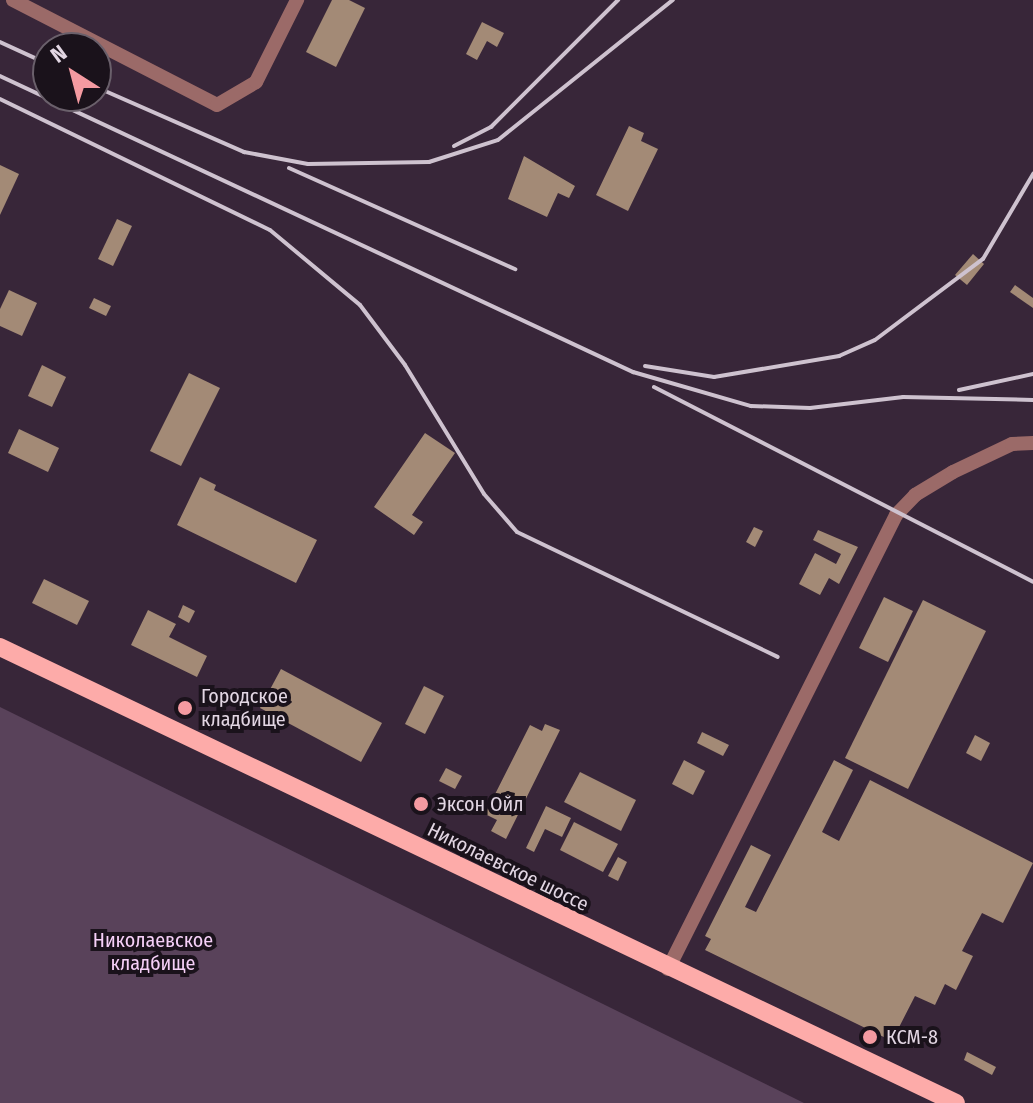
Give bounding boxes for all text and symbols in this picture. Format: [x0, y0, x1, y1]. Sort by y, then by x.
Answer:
north arrow [32, 32, 112, 112]
text: N [46, 39, 72, 69]
place label: Городское кладбище [201, 684, 288, 731]
marker: Городское кладбище [176, 699, 194, 717]
place label: Эксон Ойл [437, 792, 523, 816]
marker: Эксон Ойл [412, 795, 430, 813]
street label: Николаевское шоссе [424, 818, 592, 916]
park label: Николаевское кладбище [93, 928, 213, 975]
place label: КСМ-8 [886, 1025, 938, 1049]
marker: КСМ-8 [861, 1028, 879, 1046]

